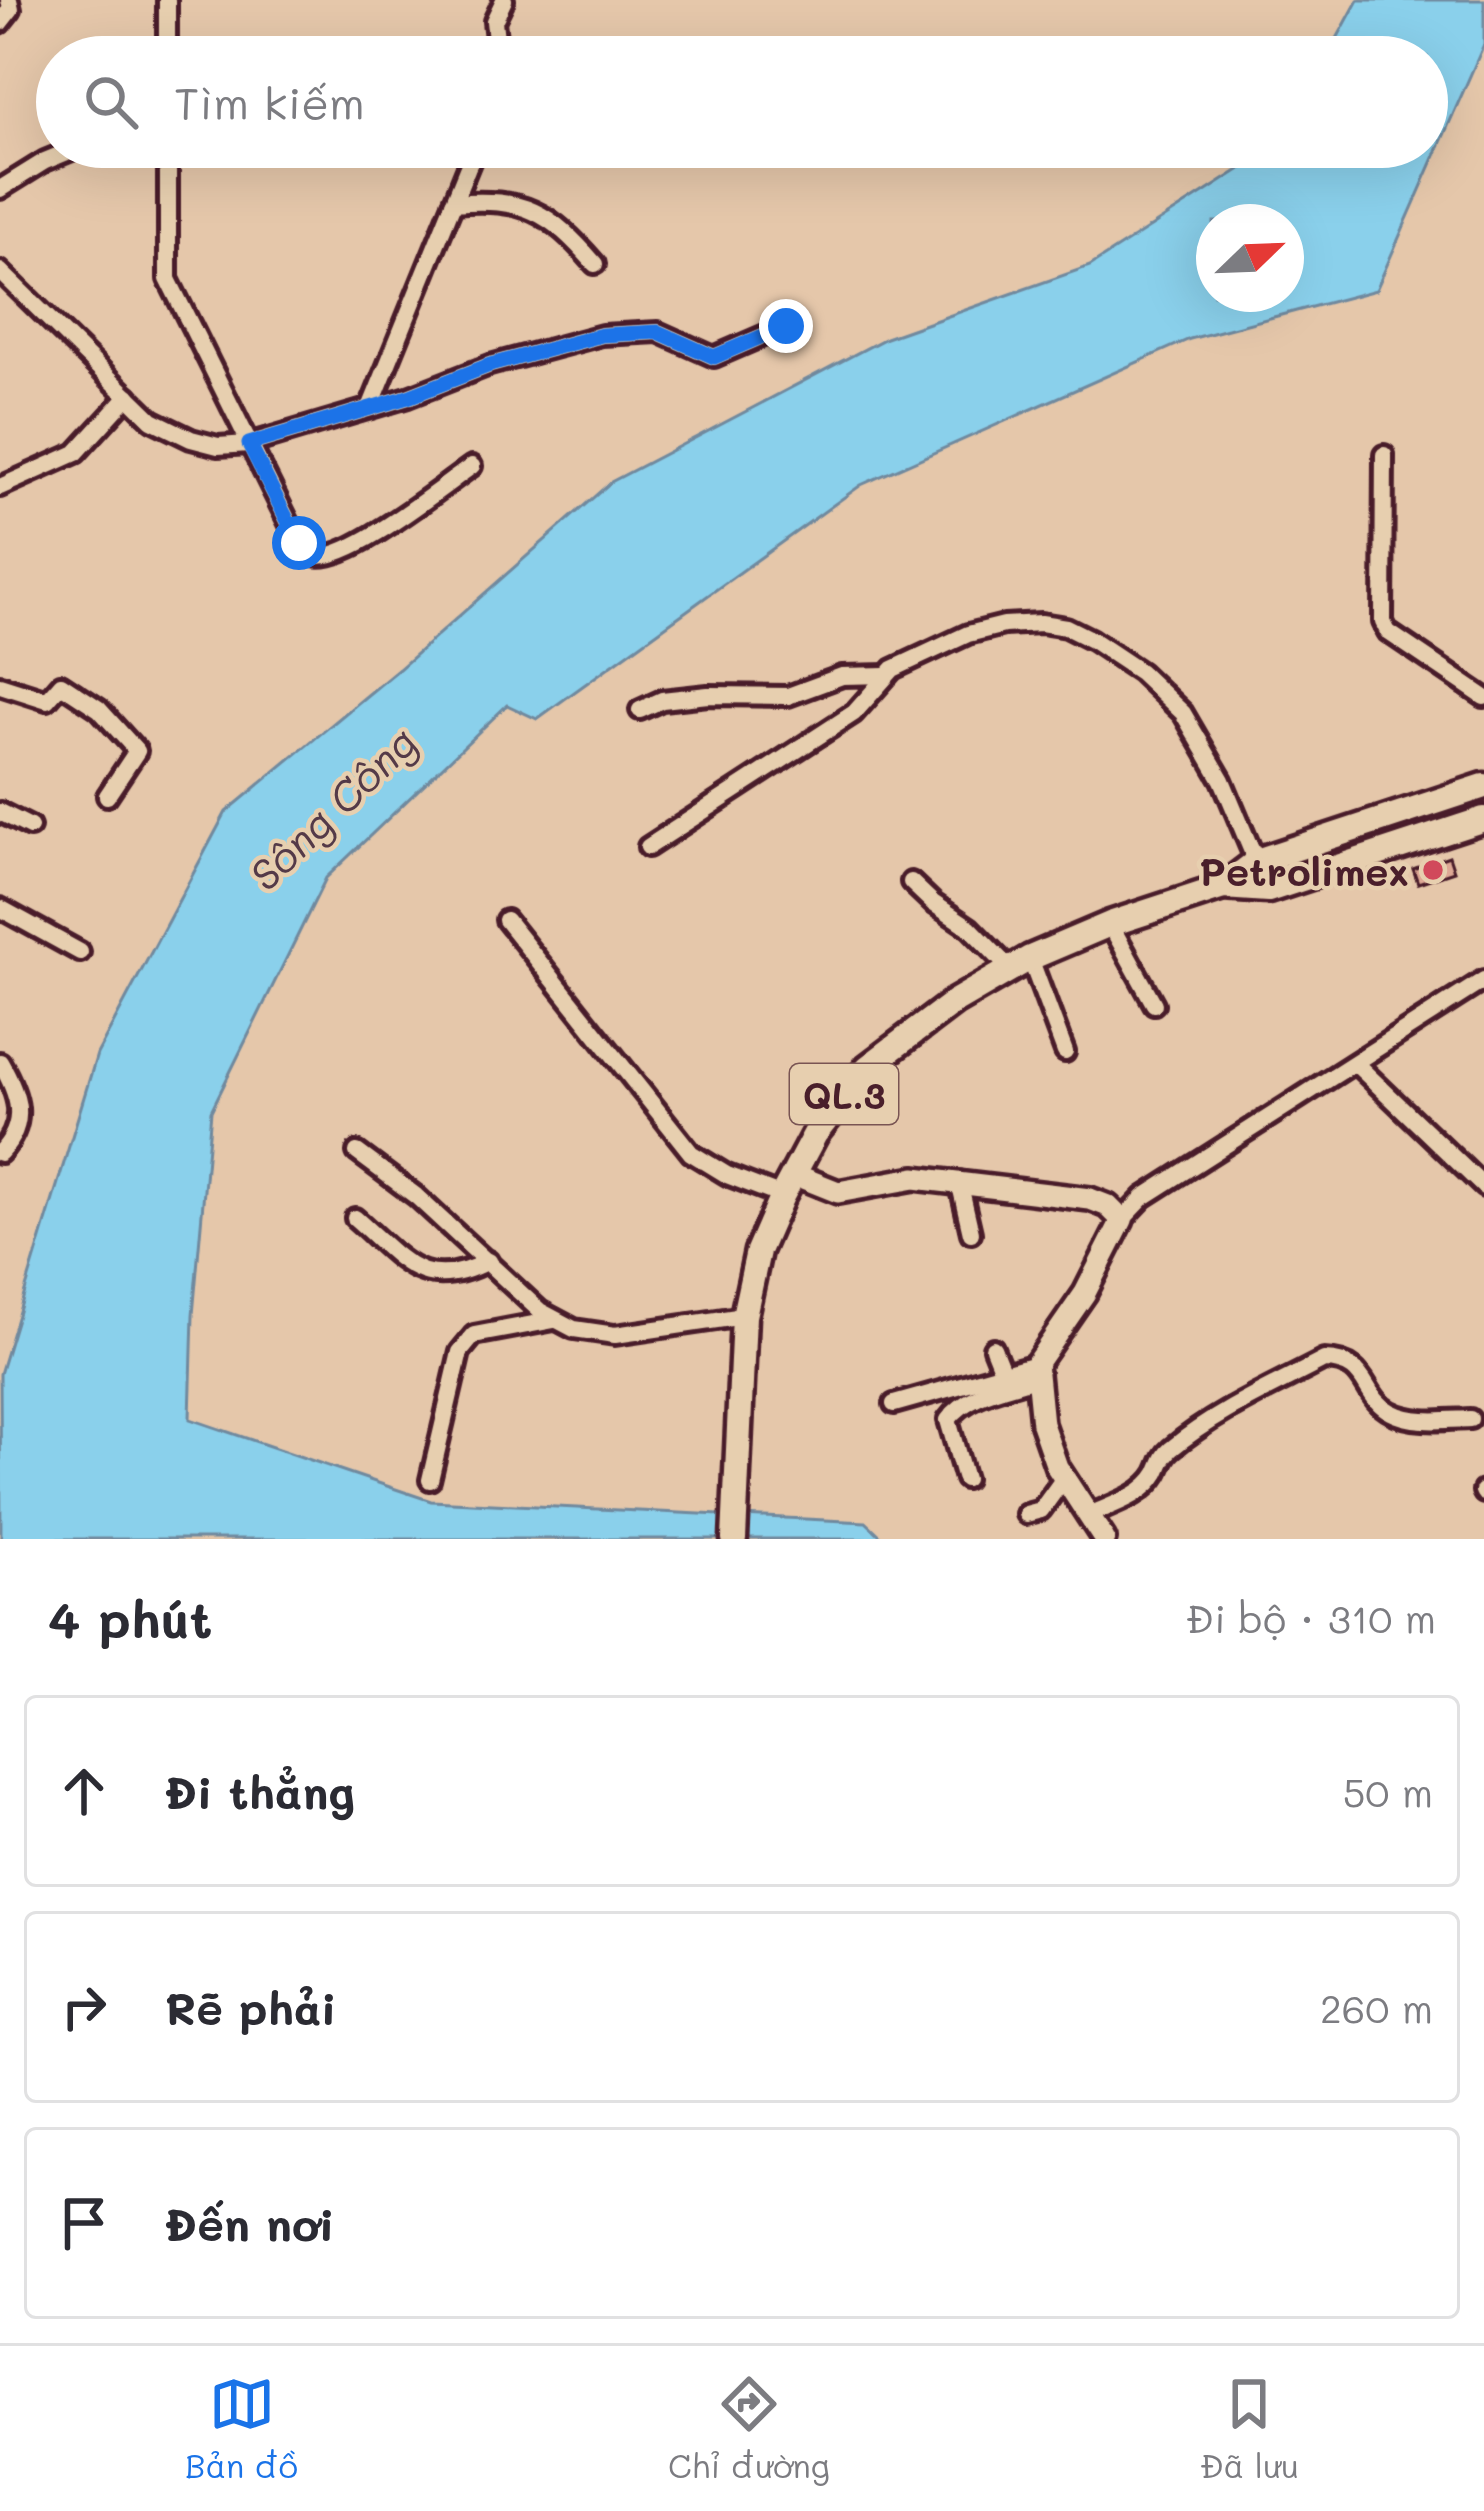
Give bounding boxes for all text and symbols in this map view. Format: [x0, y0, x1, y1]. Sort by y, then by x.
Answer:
search box [36, 36, 1448, 168]
icon: search [78, 69, 144, 135]
text: Tìm kiếm [174, 73, 365, 131]
north arrow [1196, 204, 1304, 312]
route end [759, 299, 813, 353]
route start [272, 516, 326, 570]
water label: Sông Công [237, 715, 427, 901]
place label: Petrolimex [1199, 845, 1409, 896]
marker: Petrolimex [1420, 857, 1446, 883]
road number: QL.3 [790, 1064, 898, 1124]
text: 4 phút [48, 1584, 212, 1651]
text: Đi bộ · 310 m [1186, 1592, 1436, 1643]
icon: ahead [51, 1758, 117, 1824]
text: Đi thẳng [165, 1762, 355, 1820]
text: 50 m [1343, 1766, 1433, 1817]
icon: right [51, 1974, 117, 2040]
text: Rẽ phải [165, 1978, 337, 2036]
text: 260 m [1320, 1982, 1433, 2033]
icon: arrive [51, 2190, 117, 2256]
text: Đến nơi [165, 2194, 334, 2252]
tab: Bản đồ [185, 2371, 298, 2486]
tab: Chỉ đường [668, 2371, 830, 2486]
tab: Đã lưu [1200, 2371, 1299, 2486]

